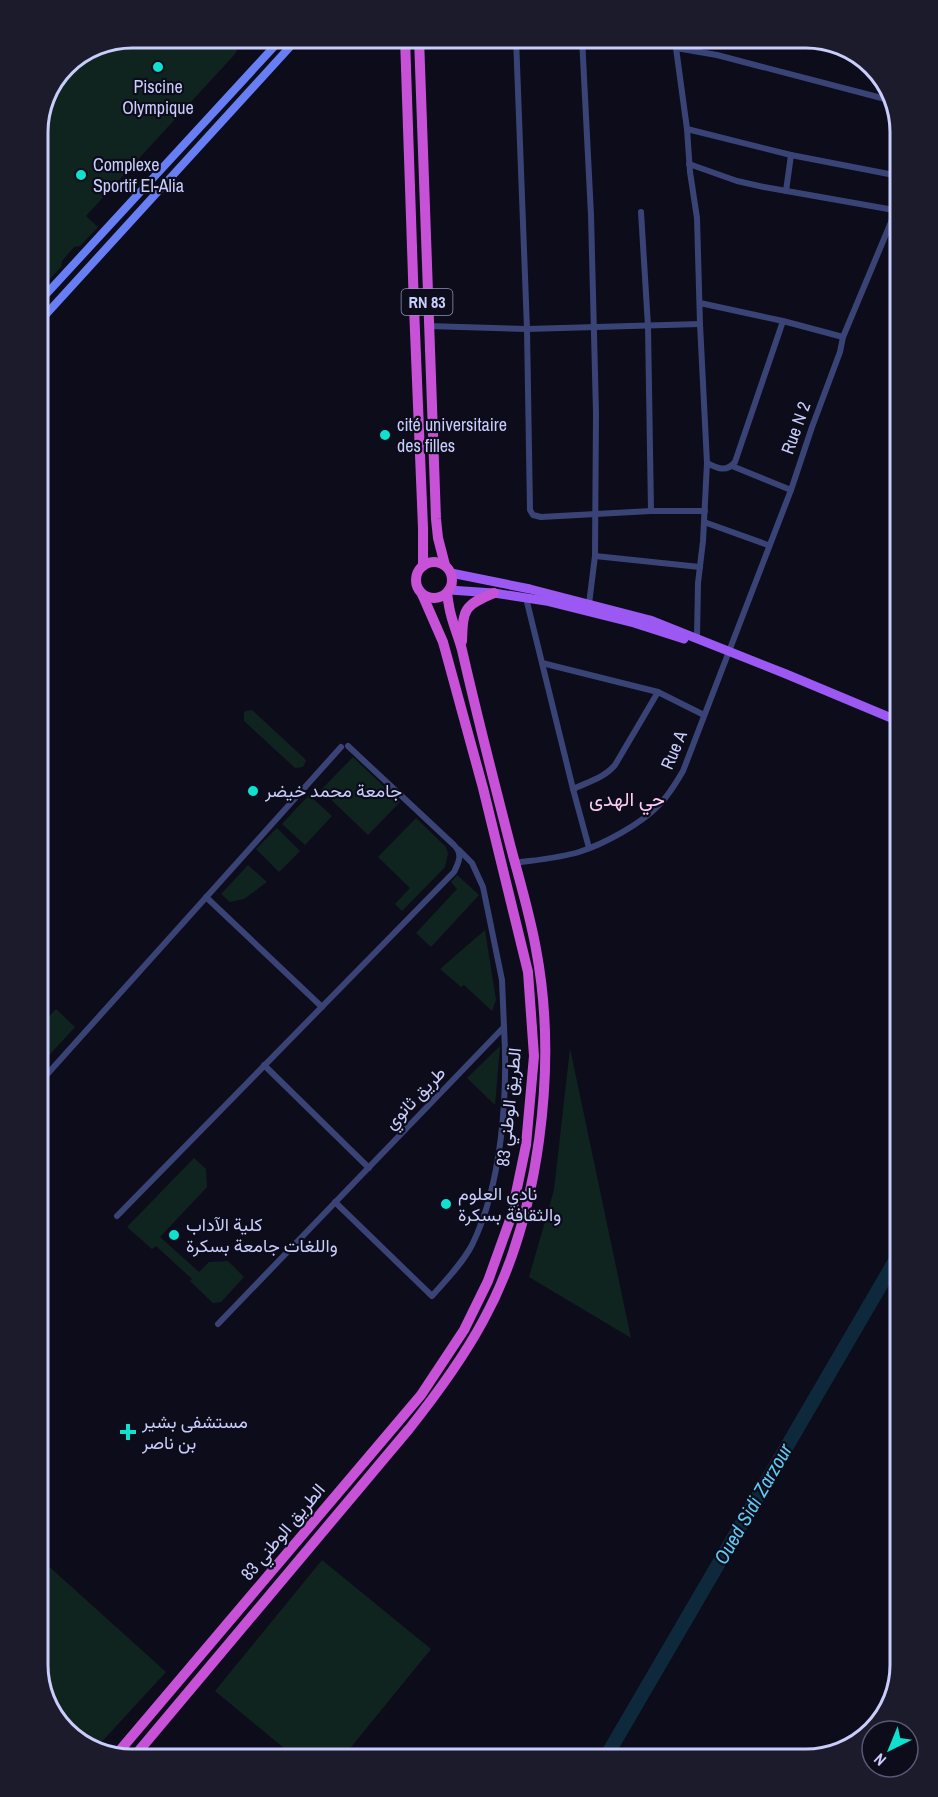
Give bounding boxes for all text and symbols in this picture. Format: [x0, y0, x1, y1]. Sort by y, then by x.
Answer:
marker: Piscine Olympique [151, 60, 165, 74]
place label: Piscine Olympique [122, 74, 194, 120]
place label: Complexe Sportif El-Alia [93, 152, 184, 198]
marker: Complexe Sportif El-Alia [74, 168, 88, 182]
road number: RN 83 [402, 289, 452, 315]
street label: Rue N 2 [775, 398, 817, 458]
place label: cité universitaire des filles [397, 412, 507, 458]
marker: cité universitaire des filles [378, 428, 392, 442]
street label: Rue A [654, 726, 693, 773]
place label: جامعة محمد خيضر [264, 778, 402, 803]
marker: جامعة محمد خيضر [246, 784, 260, 798]
district label: حي الهدى [589, 785, 665, 816]
street label: الطريق الوطني 83 [490, 1046, 530, 1168]
street label: طريق ثانوي [378, 1061, 453, 1137]
place label: نادي العلوم والثقافة بسكرة [458, 1181, 561, 1227]
marker: نادي العلوم والثقافة بسكرة [439, 1197, 453, 1211]
place label: كلية الآداب واللغات جامعة بسكرة [186, 1212, 338, 1258]
marker: كلية الآداب واللغات جامعة بسكرة [167, 1228, 181, 1242]
place label: مستشفى بشير بن ناصر [141, 1409, 248, 1455]
marker: مستشفى بشير بن ناصر [119, 1423, 137, 1441]
water label: Oued Sidi Zarzour [707, 1438, 798, 1569]
street label: الطريق الوطني 83 [235, 1478, 333, 1587]
north arrow [860, 1719, 920, 1779]
text: N [869, 1749, 891, 1771]

